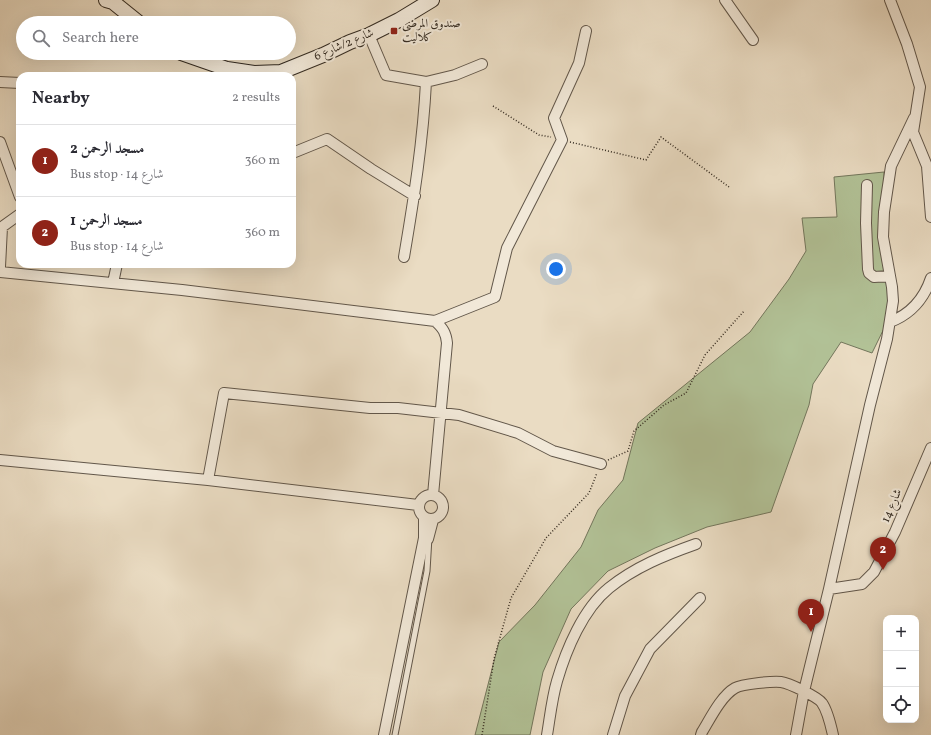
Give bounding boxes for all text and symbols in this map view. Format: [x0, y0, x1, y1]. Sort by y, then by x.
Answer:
search box [16, 16, 296, 60]
place label: صندوق المرضى كلاليت [402, 16, 461, 46]
street label: شارع 2/شارع 6 [312, 25, 377, 67]
marker: صندوق المرضى كلاليت [389, 26, 399, 36]
icon: search [30, 27, 52, 49]
text: Search here [62, 28, 139, 49]
text: Nearby [32, 87, 90, 110]
text: 2 results [232, 89, 280, 107]
text: مسجد الرحمن 2 [70, 139, 144, 160]
text: 1 [42, 152, 48, 170]
text: 360 m [245, 152, 280, 170]
text: Bus stop · شارع 14 [70, 166, 164, 184]
text: مسجد الرحمن 1 [70, 211, 143, 232]
text: 2 [42, 224, 48, 242]
text: 360 m [245, 224, 280, 242]
text: Bus stop · شارع 14 [70, 238, 164, 256]
your location [546, 259, 566, 279]
street label: شارع 14 [878, 487, 908, 526]
pin: 2 [870, 537, 896, 570]
pin: 1 [798, 599, 824, 632]
map controls [883, 615, 919, 723]
button: + [883, 615, 919, 651]
button: − [883, 651, 919, 687]
button: locate [883, 687, 919, 723]

